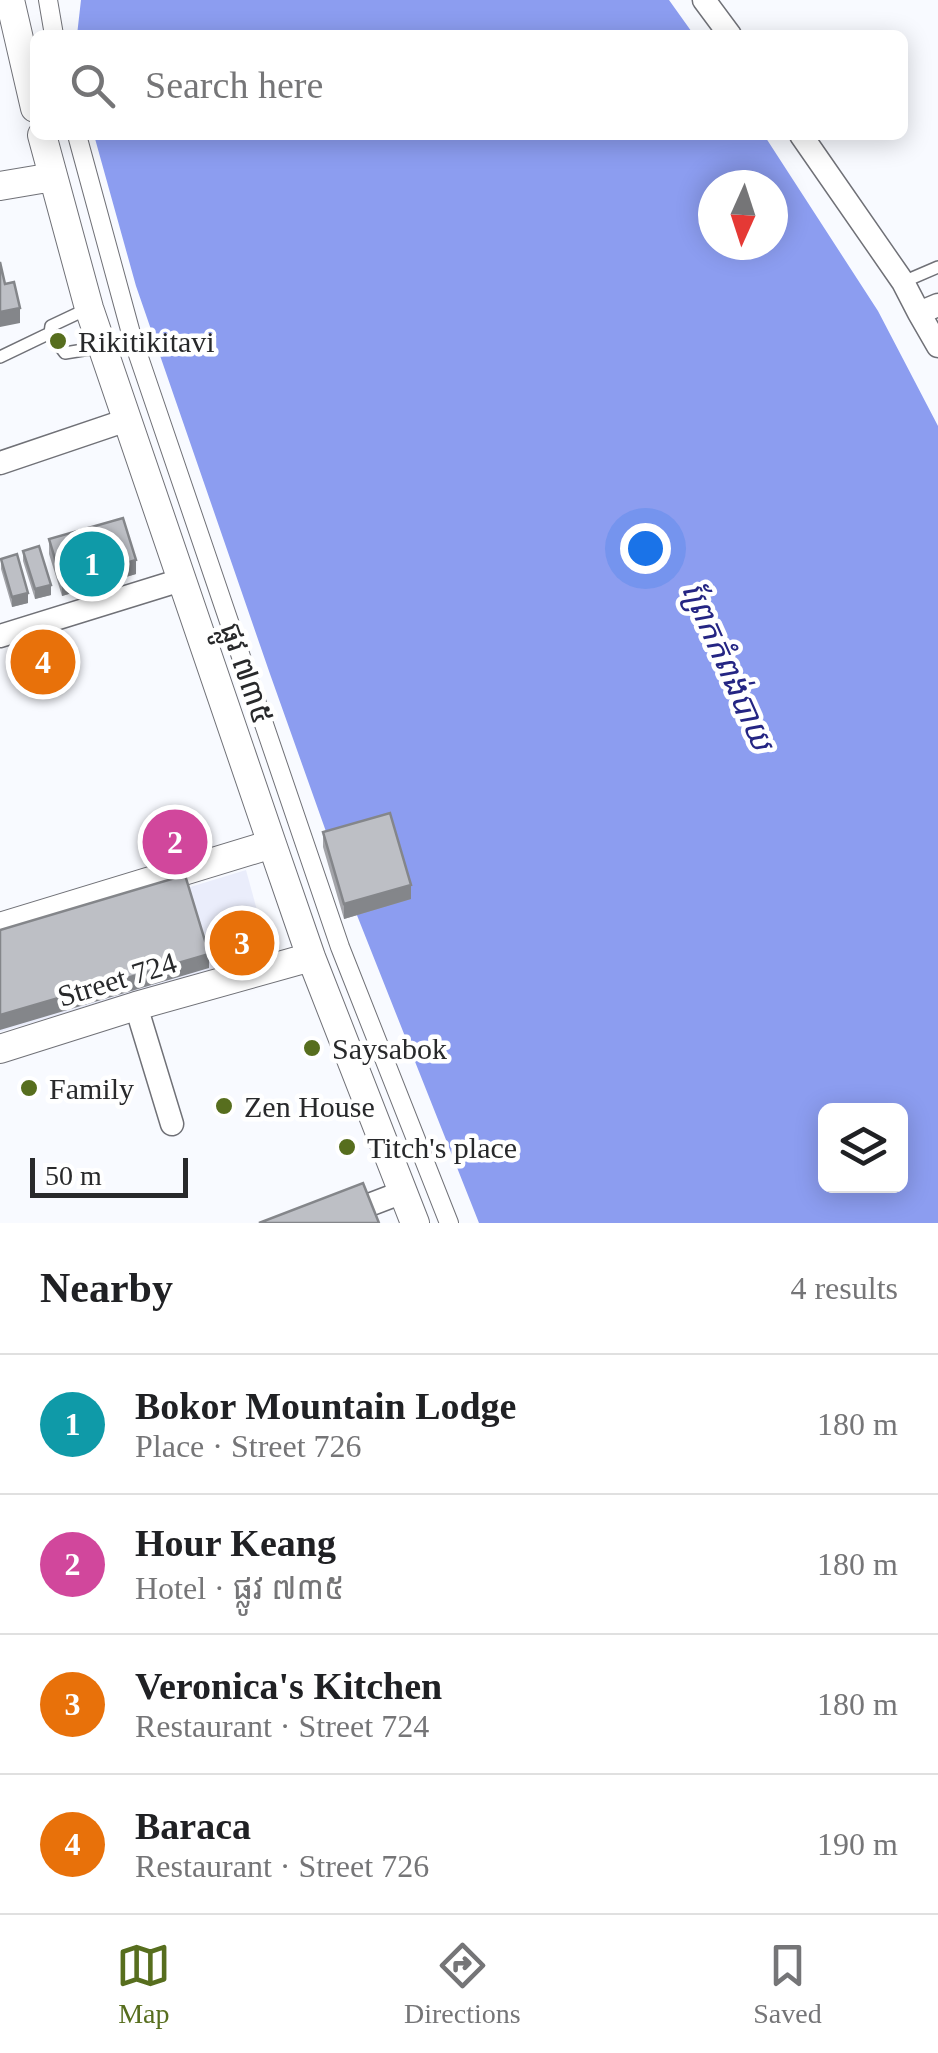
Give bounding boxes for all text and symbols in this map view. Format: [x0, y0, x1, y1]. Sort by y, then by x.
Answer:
search box [30, 30, 908, 140]
icon: search [65, 58, 120, 113]
text: Search here [145, 64, 323, 106]
north arrow [698, 170, 788, 260]
place label: Rikitikitavi [78, 325, 215, 358]
marker: Rikitikitavi [47, 330, 69, 352]
your location [620, 523, 671, 574]
pin: 1 [59, 526, 124, 602]
water label: ព្រែកកំពង់បាយ [674, 576, 783, 758]
street label: ផ្លូវ ៧៣៥ [205, 618, 280, 731]
pin: 4 [10, 624, 76, 700]
pin: 2 [142, 804, 208, 880]
pin: 3 [210, 906, 274, 980]
street label: Street 724 [54, 945, 180, 1013]
place label: Saysabok [332, 1032, 447, 1065]
marker: Saysabok [301, 1037, 323, 1059]
place label: Family [49, 1072, 134, 1105]
marker: Family [18, 1077, 40, 1099]
place label: Zen House [244, 1090, 375, 1123]
marker: Zen House [213, 1095, 235, 1117]
map controls [818, 1103, 908, 1193]
button: layers [818, 1103, 908, 1193]
place label: Titch's place [367, 1131, 517, 1164]
marker: Titch's place [336, 1136, 358, 1158]
scale bar [30, 1153, 188, 1198]
text: 50 m [45, 1160, 102, 1191]
text: Nearby [40, 1265, 173, 1311]
text: 4 results [790, 1270, 898, 1306]
text: Bokor Mountain Lodge [135, 1385, 516, 1427]
text: 1 [65, 1406, 81, 1442]
text: 180 m [817, 1406, 898, 1442]
text: Place · Street 726 [135, 1428, 362, 1464]
text: Hour Keang [135, 1522, 336, 1564]
text: 2 [65, 1546, 81, 1582]
text: 180 m [817, 1546, 898, 1582]
text: Hotel · ផ្លូវ ៧៣៥ [135, 1570, 344, 1606]
text: Veronica's Kitchen [135, 1665, 442, 1707]
text: 3 [65, 1686, 81, 1722]
text: 180 m [817, 1686, 898, 1722]
text: Restaurant · Street 724 [135, 1708, 429, 1744]
text: Baraca [135, 1805, 251, 1847]
text: 4 [65, 1826, 81, 1862]
text: 190 m [817, 1826, 898, 1862]
text: Restaurant · Street 726 [135, 1848, 429, 1884]
tab: Map [116, 1938, 171, 2030]
tab: Directions [404, 1938, 521, 2030]
tab: Saved [753, 1938, 822, 2030]

